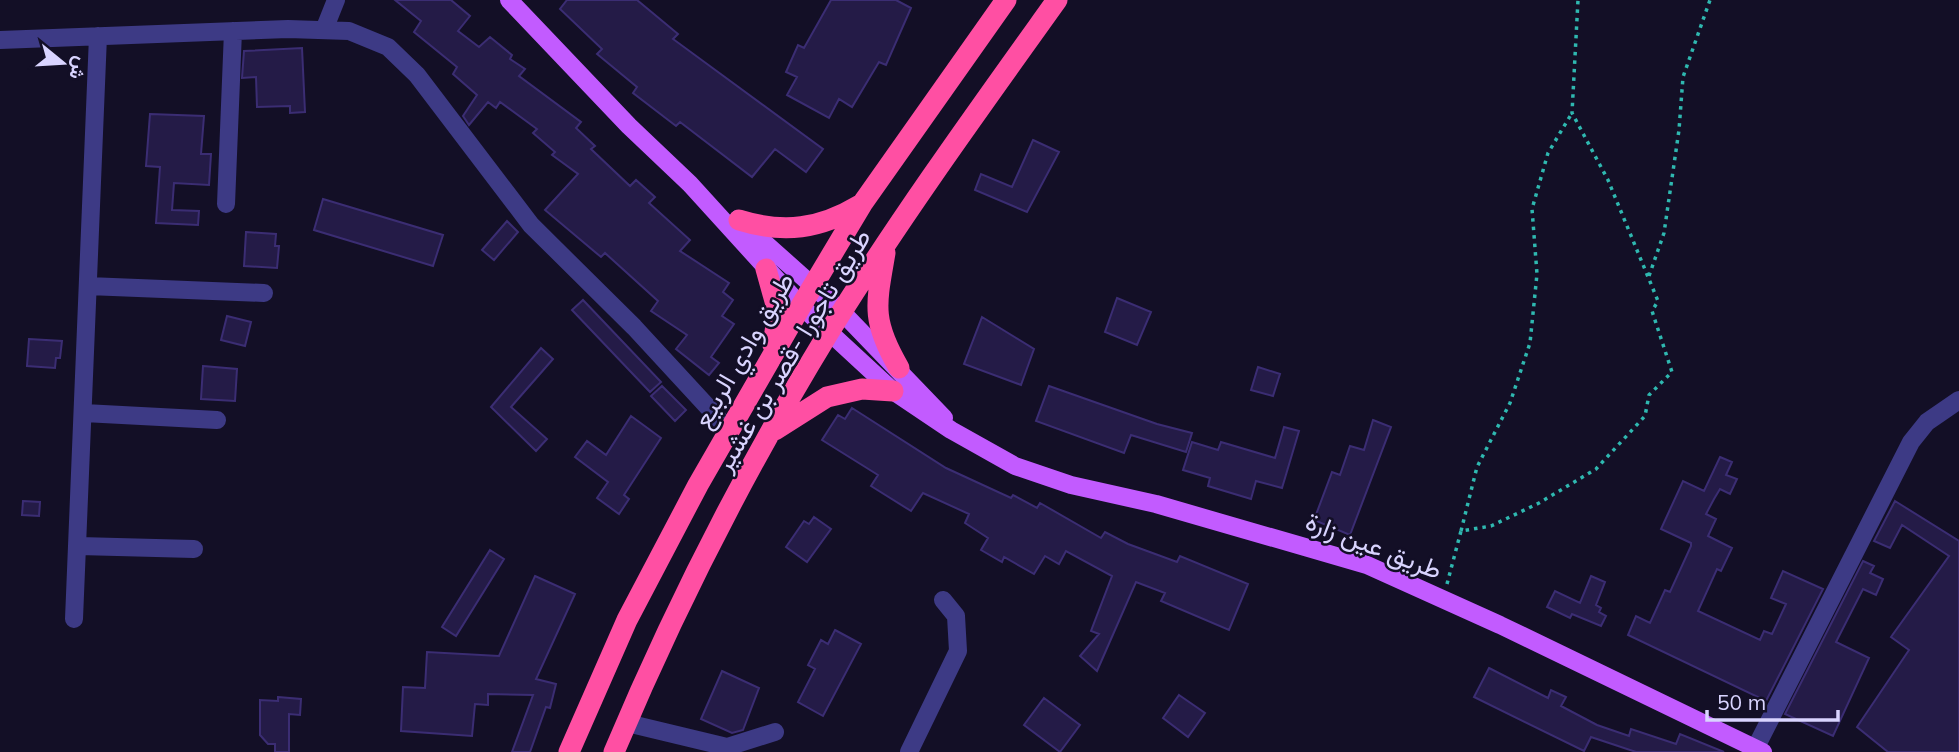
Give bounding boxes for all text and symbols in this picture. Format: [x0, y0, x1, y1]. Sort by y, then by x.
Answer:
north arrow [28, 28, 98, 98]
text: ش [64, 54, 94, 83]
street label: طريق تاجورا -قصر بن غشير [706, 223, 878, 478]
street label: طريق وادي الربيع [685, 266, 805, 436]
street label: طريق عين زارة [1301, 504, 1447, 586]
scale bar [1707, 678, 1838, 722]
text: 50 m [1717, 689, 1766, 715]

